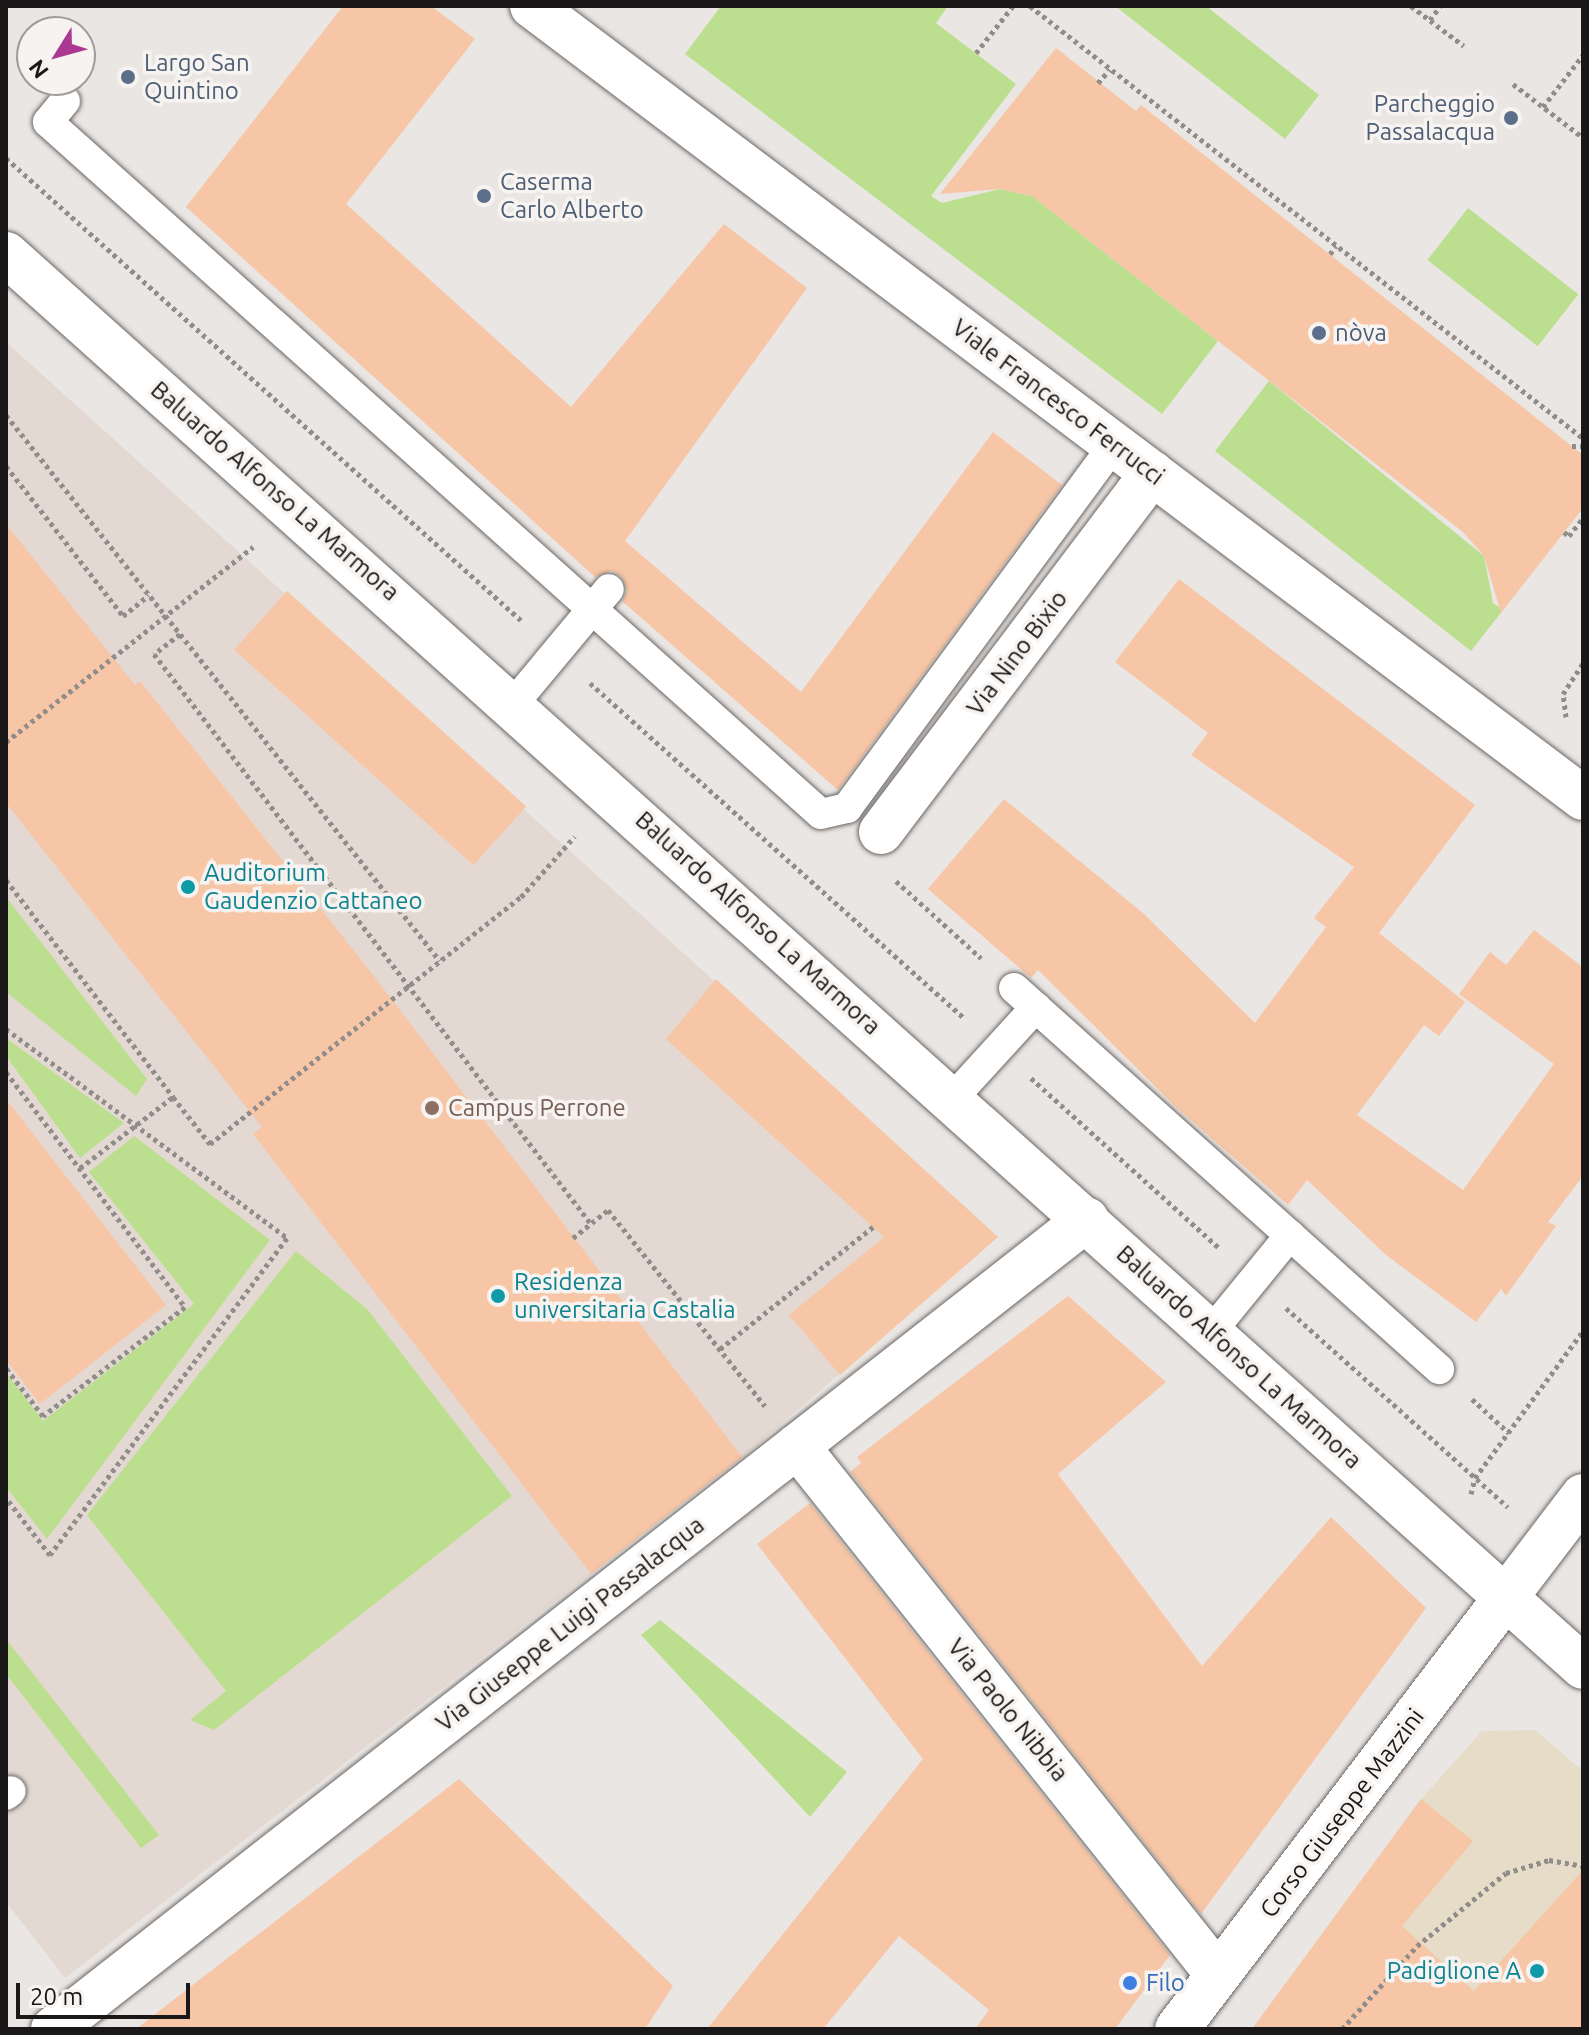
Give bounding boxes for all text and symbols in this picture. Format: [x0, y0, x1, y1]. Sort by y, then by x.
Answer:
north arrow [16, 16, 96, 96]
place label: Largo San Quintino [144, 49, 250, 105]
text: N [23, 55, 53, 84]
marker: Largo San Quintino [119, 68, 137, 86]
place label: Parcheggio Passalacqua [1366, 90, 1495, 146]
marker: Parcheggio Passalacqua [1502, 109, 1520, 127]
place label: Caserma Carlo Alberto [500, 168, 644, 224]
marker: Caserma Carlo Alberto [475, 187, 493, 205]
street label: Viale Francesco Ferrucci [946, 313, 1170, 491]
place label: nòva [1335, 319, 1387, 347]
marker: nòva [1310, 324, 1328, 342]
street label: Baluardo Alfonso La Marmora [145, 375, 405, 607]
street label: Via Nino Bixio [961, 585, 1073, 721]
street label: Baluardo Alfonso La Marmora [630, 805, 886, 1041]
place label: Auditorium Gaudenzio Cattaneo [204, 859, 423, 915]
marker: Auditorium Gaudenzio Cattaneo [179, 878, 197, 896]
place label: Campus Perrone [448, 1094, 626, 1122]
marker: Campus Perrone [423, 1099, 441, 1117]
street label: Baluardo Alfonso La Marmora [1111, 1239, 1367, 1475]
place label: Residenza universitaria Castalia [514, 1268, 736, 1324]
marker: Residenza universitaria Castalia [489, 1287, 507, 1305]
street label: Via Giuseppe Luigi Passalacqua [430, 1510, 710, 1738]
street label: Via Paolo Nibbia [942, 1633, 1074, 1787]
street label: Corso Giuseppe Mazzini [1254, 1703, 1430, 1923]
place label: Padiglione A [1387, 1957, 1521, 1985]
marker: Padiglione A [1528, 1962, 1546, 1980]
scale bar [20, 1967, 194, 2017]
place label: Filo [1146, 1969, 1185, 1997]
marker: Filo [1121, 1974, 1139, 1992]
text: 20 m [30, 1983, 83, 2010]

